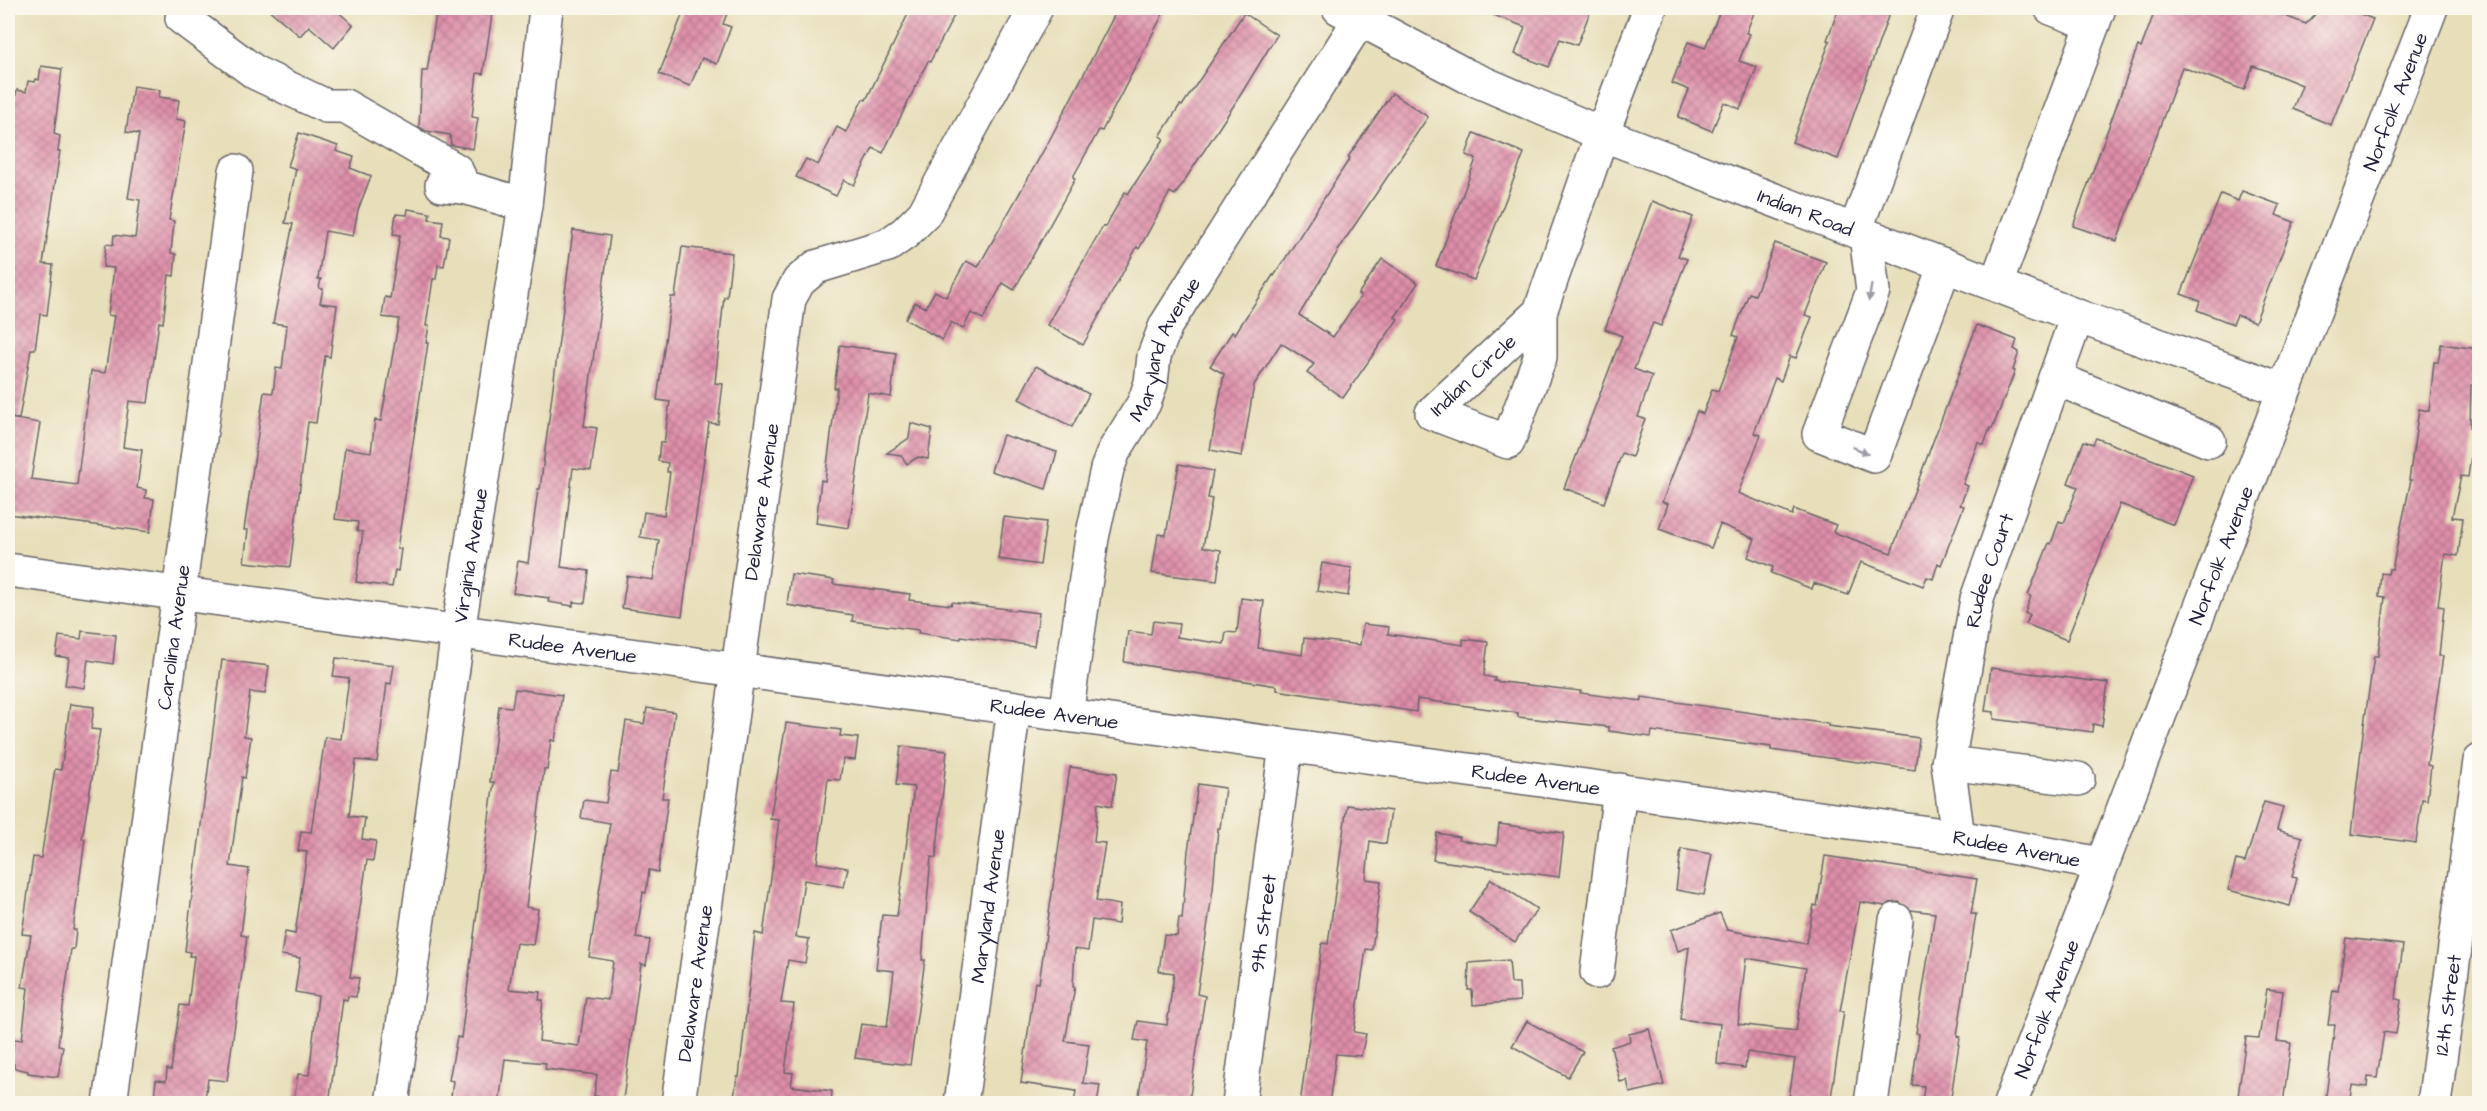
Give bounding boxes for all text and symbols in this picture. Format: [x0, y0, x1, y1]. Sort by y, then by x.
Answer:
street label: Norfolk Avenue [2357, 28, 2435, 175]
street label: Indian Road [1753, 182, 1857, 244]
street label: Maryland Avenue [1123, 272, 1208, 427]
one-way arrow [1866, 284, 1875, 303]
street label: Indian Circle [1424, 328, 1523, 423]
street label: Delaware Avenue [737, 421, 787, 582]
one-way arrow [1852, 445, 1870, 455]
street label: Norfolk Avenue [2182, 482, 2261, 629]
street label: Virginia Avenue [447, 486, 495, 625]
street label: Rudee Court [1959, 510, 2021, 630]
street label: Carolina Avenue [150, 563, 198, 712]
street label: Rudee Avenue [507, 626, 639, 671]
street label: Rudee Avenue [988, 692, 1120, 737]
street label: Rudee Avenue [1470, 758, 1602, 803]
street label: Rudee Avenue [1950, 823, 2083, 875]
street label: Maryland Avenue [964, 827, 1013, 985]
street label: 9th Street [1243, 873, 1284, 975]
street label: Delaware Avenue [671, 903, 720, 1064]
street label: Norfolk Avenue [2008, 936, 2087, 1083]
street label: 12th Street [2428, 953, 2469, 1057]

